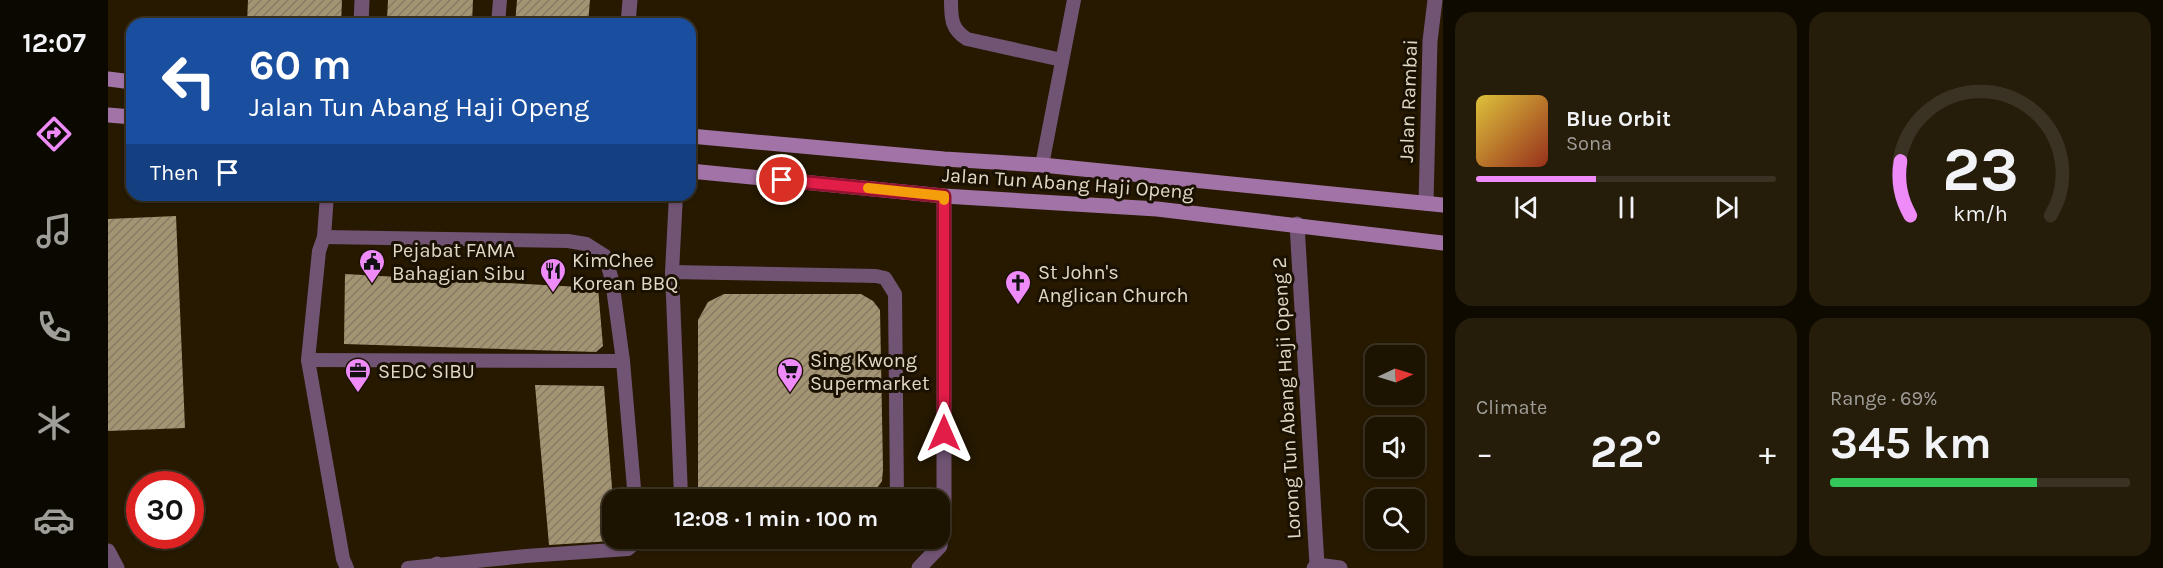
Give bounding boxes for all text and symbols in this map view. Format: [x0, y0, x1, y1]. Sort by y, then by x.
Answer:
text: 12:07 [22, 27, 86, 59]
street label: Jalan Rambai [1395, 39, 1422, 163]
text: 60 m [249, 40, 352, 90]
icon: left [150, 42, 228, 120]
text: Jalan Tun Abang Haji Openg [249, 91, 589, 123]
text: Blue Orbit [1566, 106, 1671, 132]
icon: directions [33, 113, 75, 155]
text: Sona [1566, 132, 1612, 155]
text: 23 [1942, 133, 2018, 206]
pin [756, 154, 807, 205]
icon: arrive [211, 156, 244, 189]
text: Then [150, 160, 199, 186]
icon: arrive [765, 163, 798, 196]
street label: Jalan Tun Abang Haji Openg [941, 163, 1195, 204]
icon: previous [1510, 191, 1543, 224]
icon: pause [1610, 191, 1643, 224]
icon: next [1710, 191, 1743, 224]
text: km/h [1953, 202, 2007, 227]
icon: music [33, 210, 75, 252]
place label: Pejabat FAMA Bahagian Sibu [392, 239, 526, 285]
public building icon: Pejabat FAMA Bahagian Sibu [357, 247, 387, 285]
place label: KimChee Korean BBQ [572, 249, 678, 295]
restaurant icon: KimChee Korean BBQ [538, 256, 568, 294]
street label: Lorong Tun Abang Haji Openg 2 [1268, 256, 1305, 540]
place label: St John's Anglican Church [1038, 261, 1189, 307]
church icon: St John's Anglican Church [1003, 268, 1033, 306]
icon: phone [33, 306, 75, 348]
north arrow [1365, 345, 1425, 405]
map controls [1365, 345, 1425, 549]
place label: Sing Kwong Supermarket [810, 349, 930, 395]
office icon: SEDC SIBU [343, 356, 373, 394]
supermarket icon: Sing Kwong Supermarket [775, 356, 805, 394]
place label: SEDC SIBU [378, 360, 475, 383]
text: Range · 69% [1830, 387, 1938, 410]
text: Climate [1476, 396, 1547, 419]
position arrow [912, 401, 976, 465]
icon: climate [33, 402, 75, 444]
button: sound [1365, 417, 1425, 477]
text: 345 km [1830, 417, 1992, 469]
text: 22° [1590, 426, 1662, 478]
text: − [1476, 434, 1493, 472]
text: + [1759, 434, 1776, 472]
speed limit sign: 30 [126, 471, 204, 549]
button: search [1365, 489, 1425, 549]
icon: car [33, 499, 75, 541]
text: 12:08 · 1 min · 100 m [674, 506, 878, 532]

